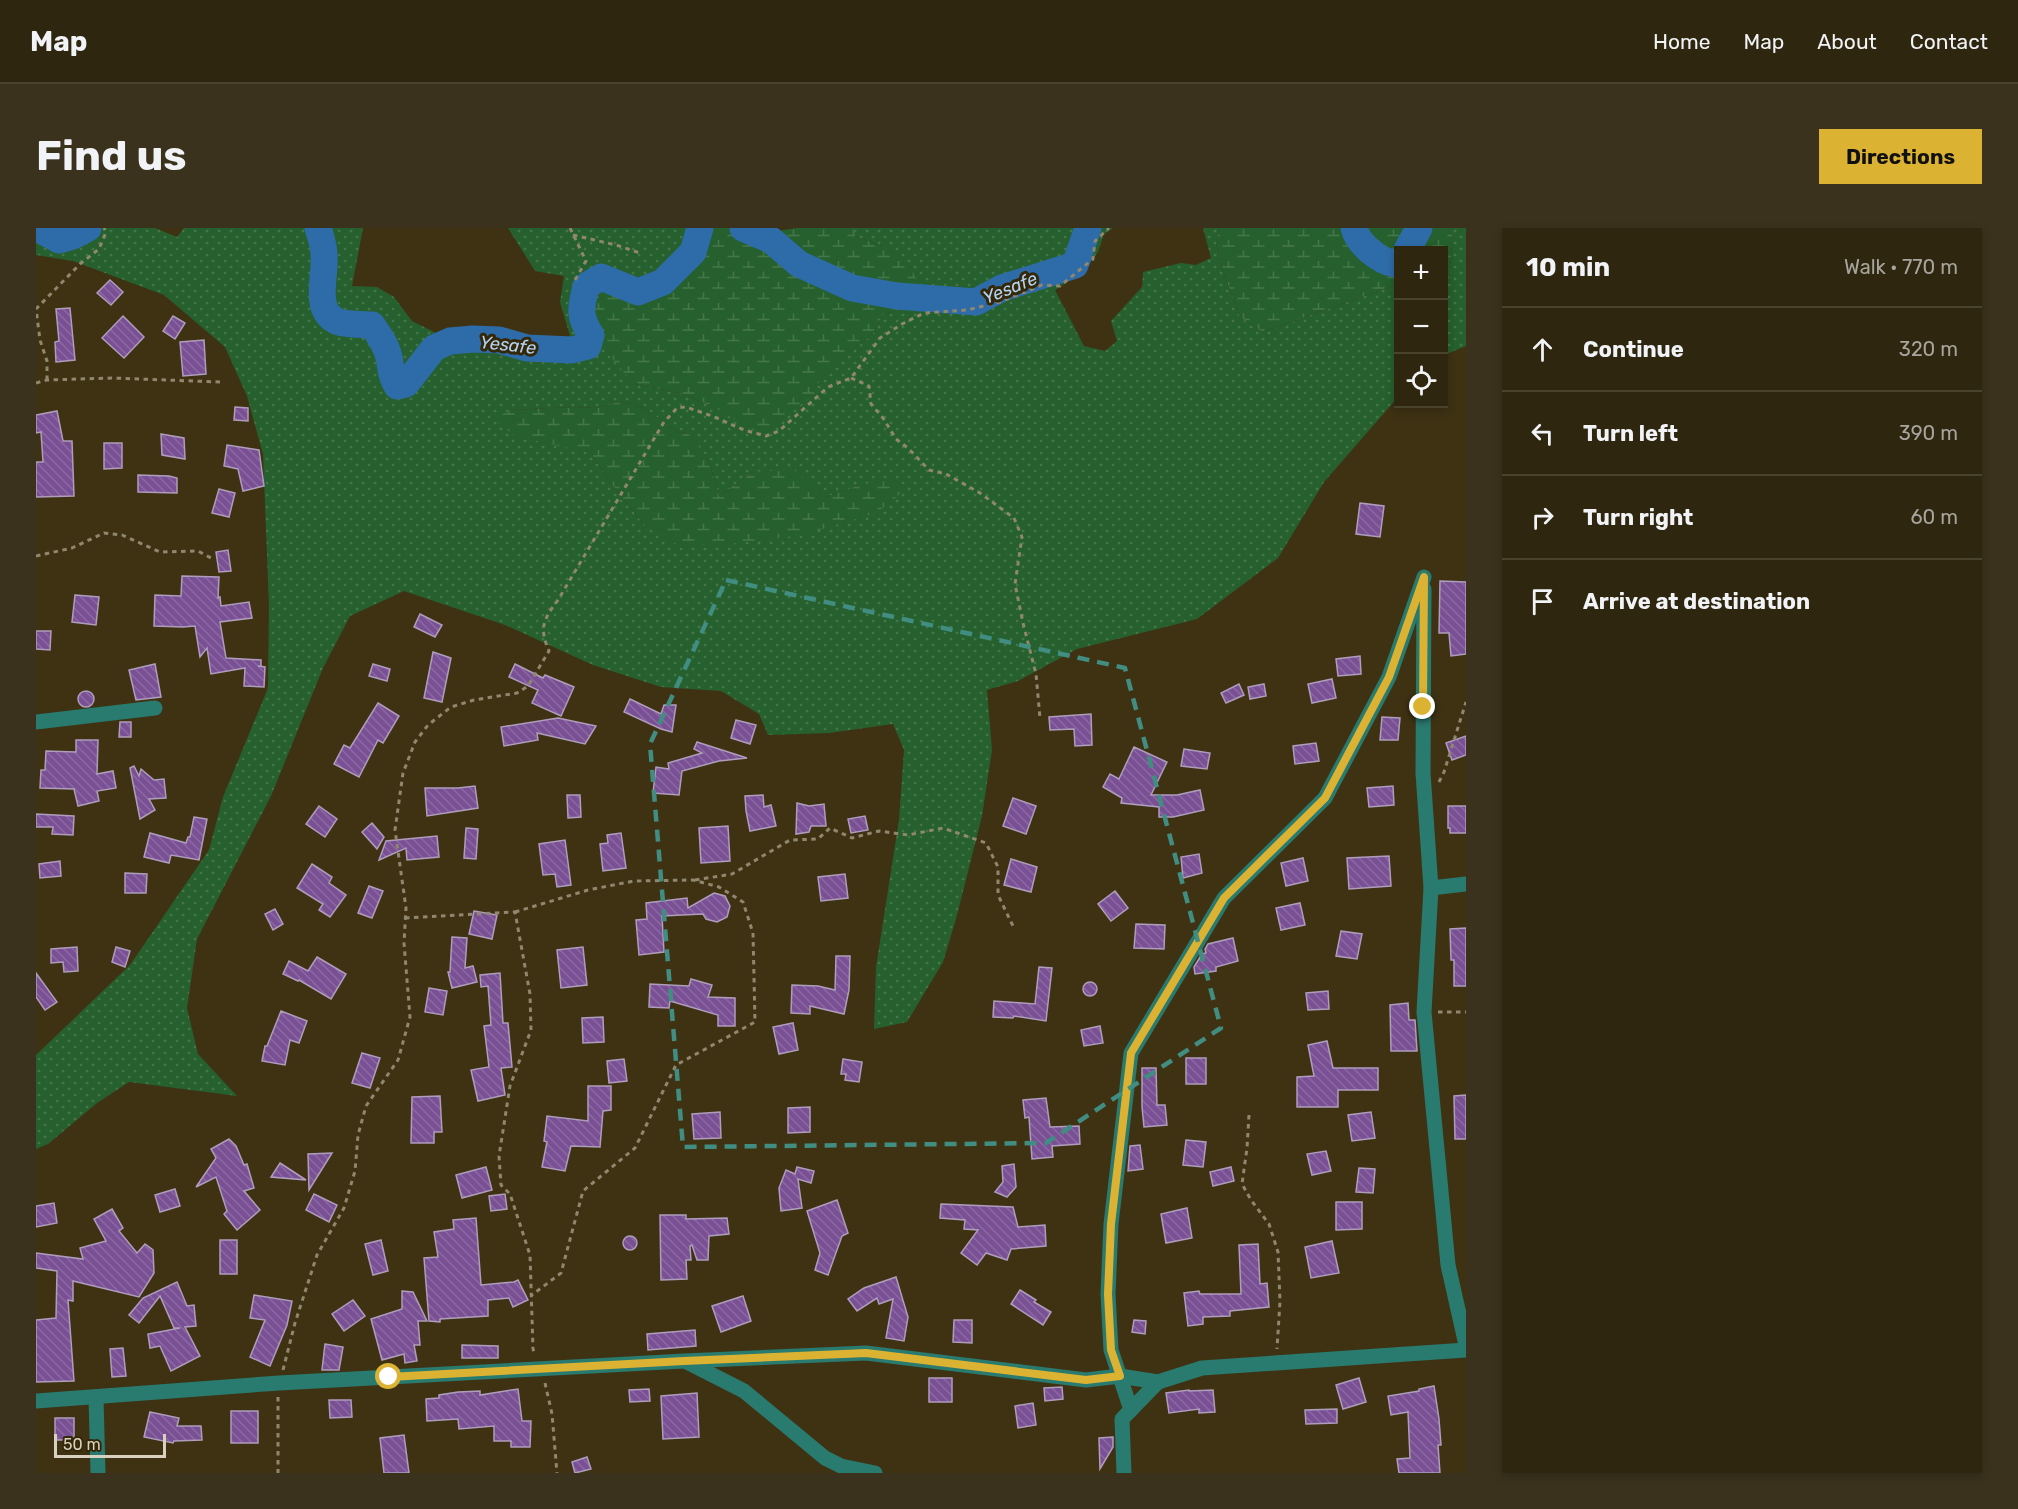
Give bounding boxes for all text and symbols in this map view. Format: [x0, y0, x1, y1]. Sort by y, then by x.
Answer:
text: Map [30, 25, 87, 58]
text: Home [1653, 29, 1710, 54]
text: Map [1743, 29, 1784, 54]
text: About [1817, 29, 1877, 54]
text: Contact [1910, 29, 1988, 54]
button: Directions [1819, 129, 1982, 184]
text: Find us [36, 131, 187, 181]
map controls [1394, 246, 1448, 408]
button: + [1394, 246, 1448, 300]
text: 10 min [1526, 252, 1610, 283]
text: Walk · 770 m [1844, 255, 1958, 279]
water label: Yesafe [980, 267, 1040, 309]
button: − [1394, 300, 1448, 354]
water label: Yesafe [479, 331, 537, 359]
icon: ahead [1526, 333, 1559, 366]
text: Continue [1583, 336, 1684, 363]
text: 320 m [1899, 337, 1958, 361]
button: locate [1394, 354, 1448, 408]
icon: left [1526, 417, 1559, 450]
text: Turn left [1583, 420, 1678, 447]
text: 390 m [1899, 421, 1958, 445]
icon: right [1526, 501, 1559, 534]
text: Turn right [1583, 504, 1693, 531]
text: 60 m [1911, 505, 1958, 529]
icon: arrive [1526, 585, 1559, 618]
text: Arrive at destination [1583, 588, 1810, 615]
route end [1409, 693, 1435, 719]
route start [375, 1363, 401, 1389]
scale bar [54, 1431, 166, 1458]
text: 50 m [63, 1435, 101, 1454]

